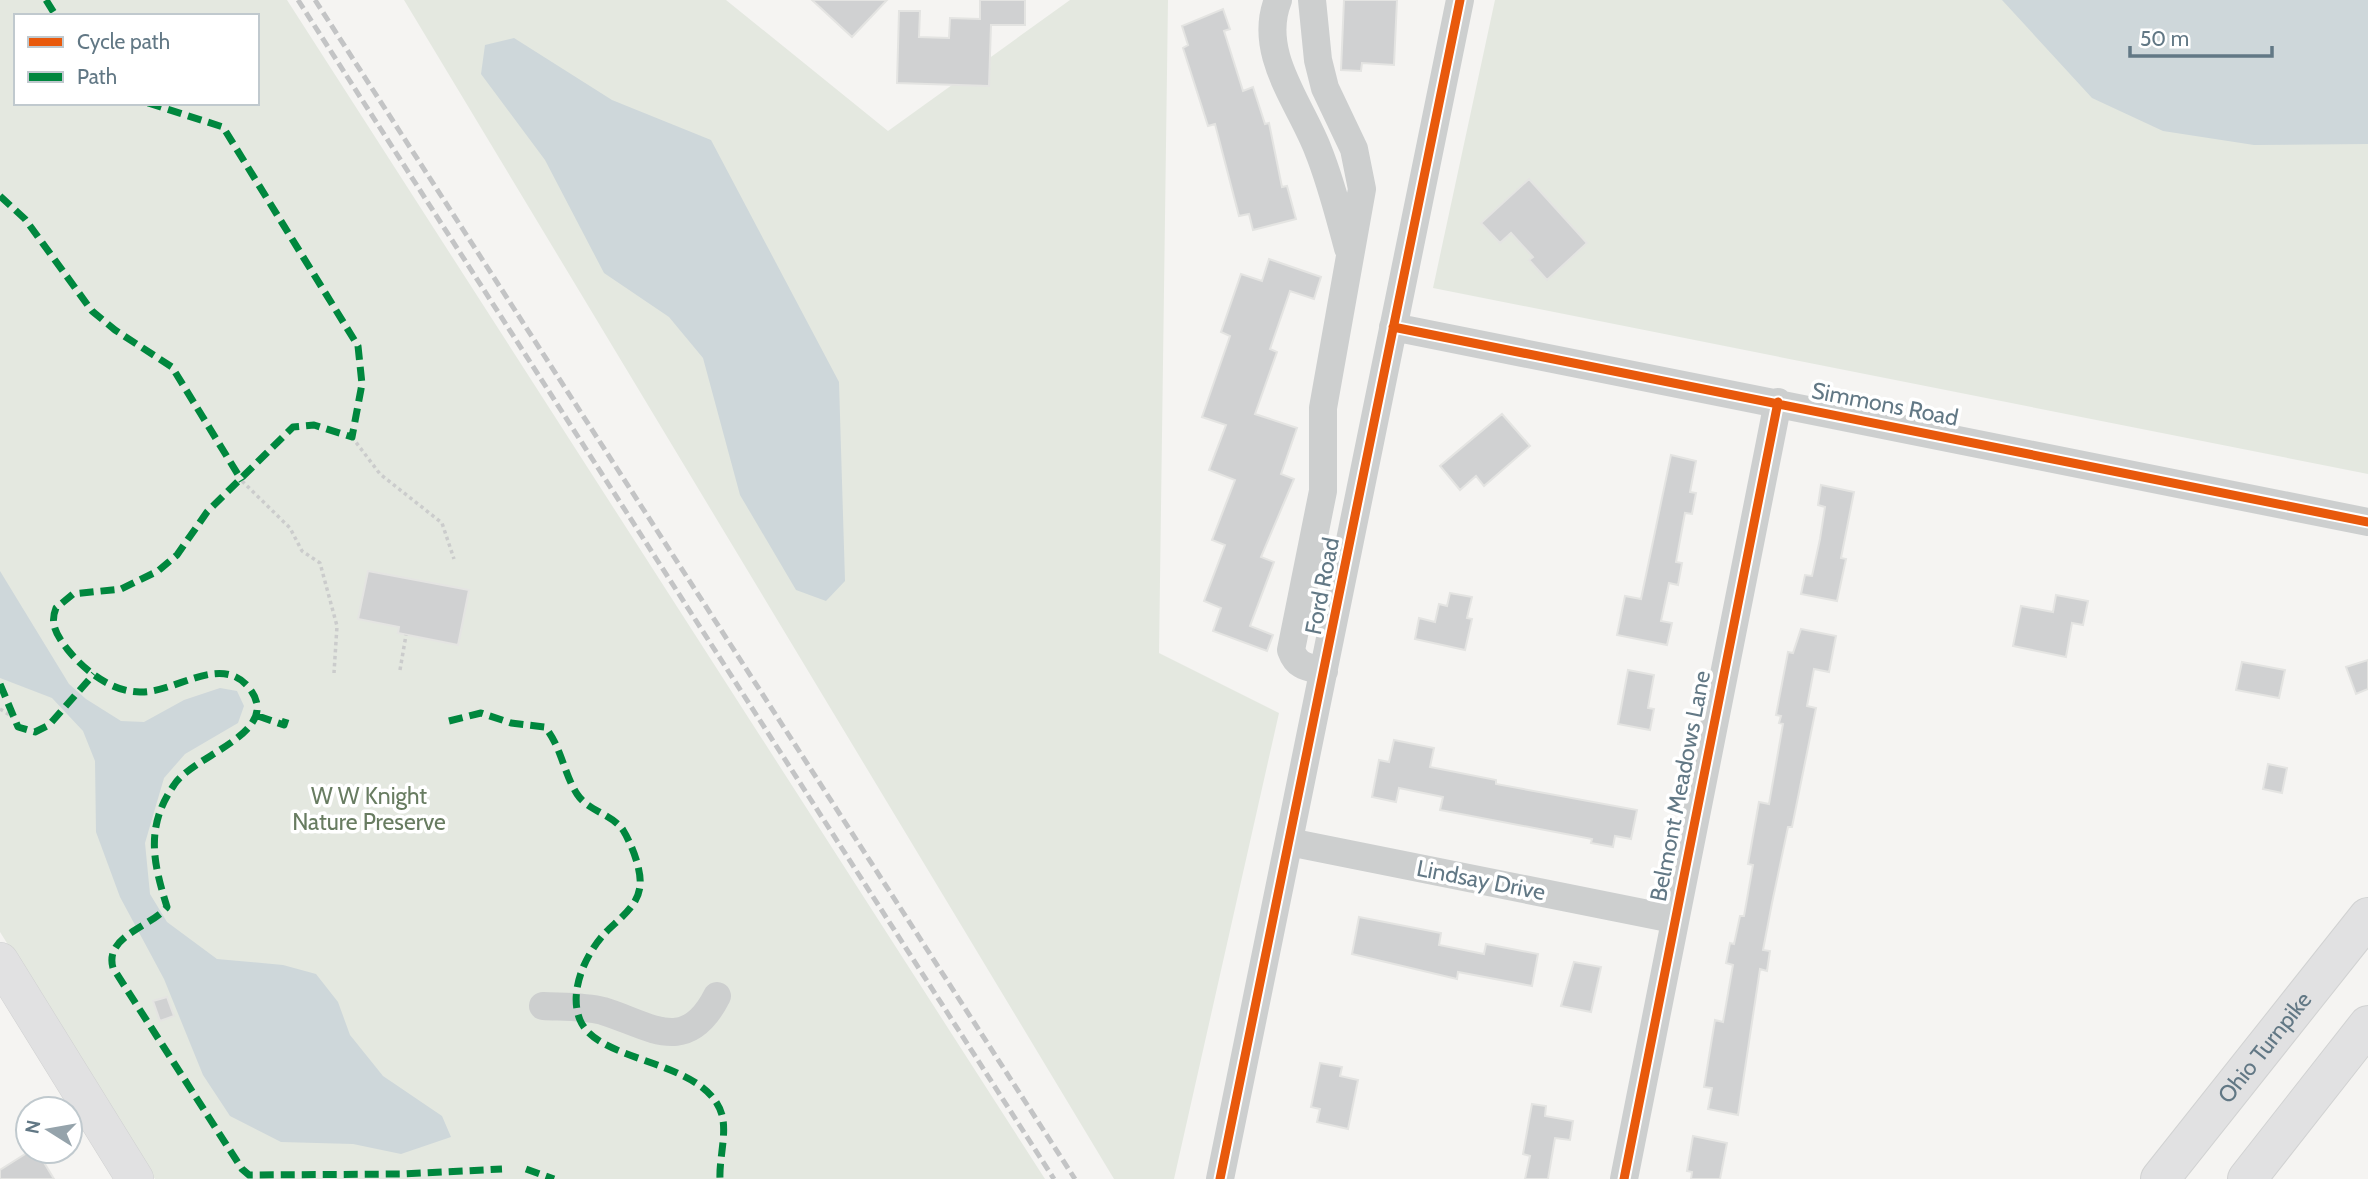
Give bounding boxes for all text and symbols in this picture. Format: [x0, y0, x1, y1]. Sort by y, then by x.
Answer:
legend [14, 14, 259, 105]
scale bar [2130, 14, 2272, 58]
text: 50 m [2140, 26, 2189, 51]
text: Cycle path [77, 29, 170, 54]
text: Path [77, 64, 117, 89]
street label: Simmons Road [1809, 376, 1961, 432]
street label: Ford Road [1299, 535, 1345, 637]
street label: Belmont Meadows Lane [1644, 668, 1716, 904]
park label: W W Knight Nature Preserve [292, 782, 446, 836]
street label: Lindsay Drive [1414, 854, 1548, 906]
street label: Ohio Turnpike [2212, 986, 2317, 1109]
north arrow [14, 1095, 84, 1165]
text: N [20, 1118, 45, 1136]

